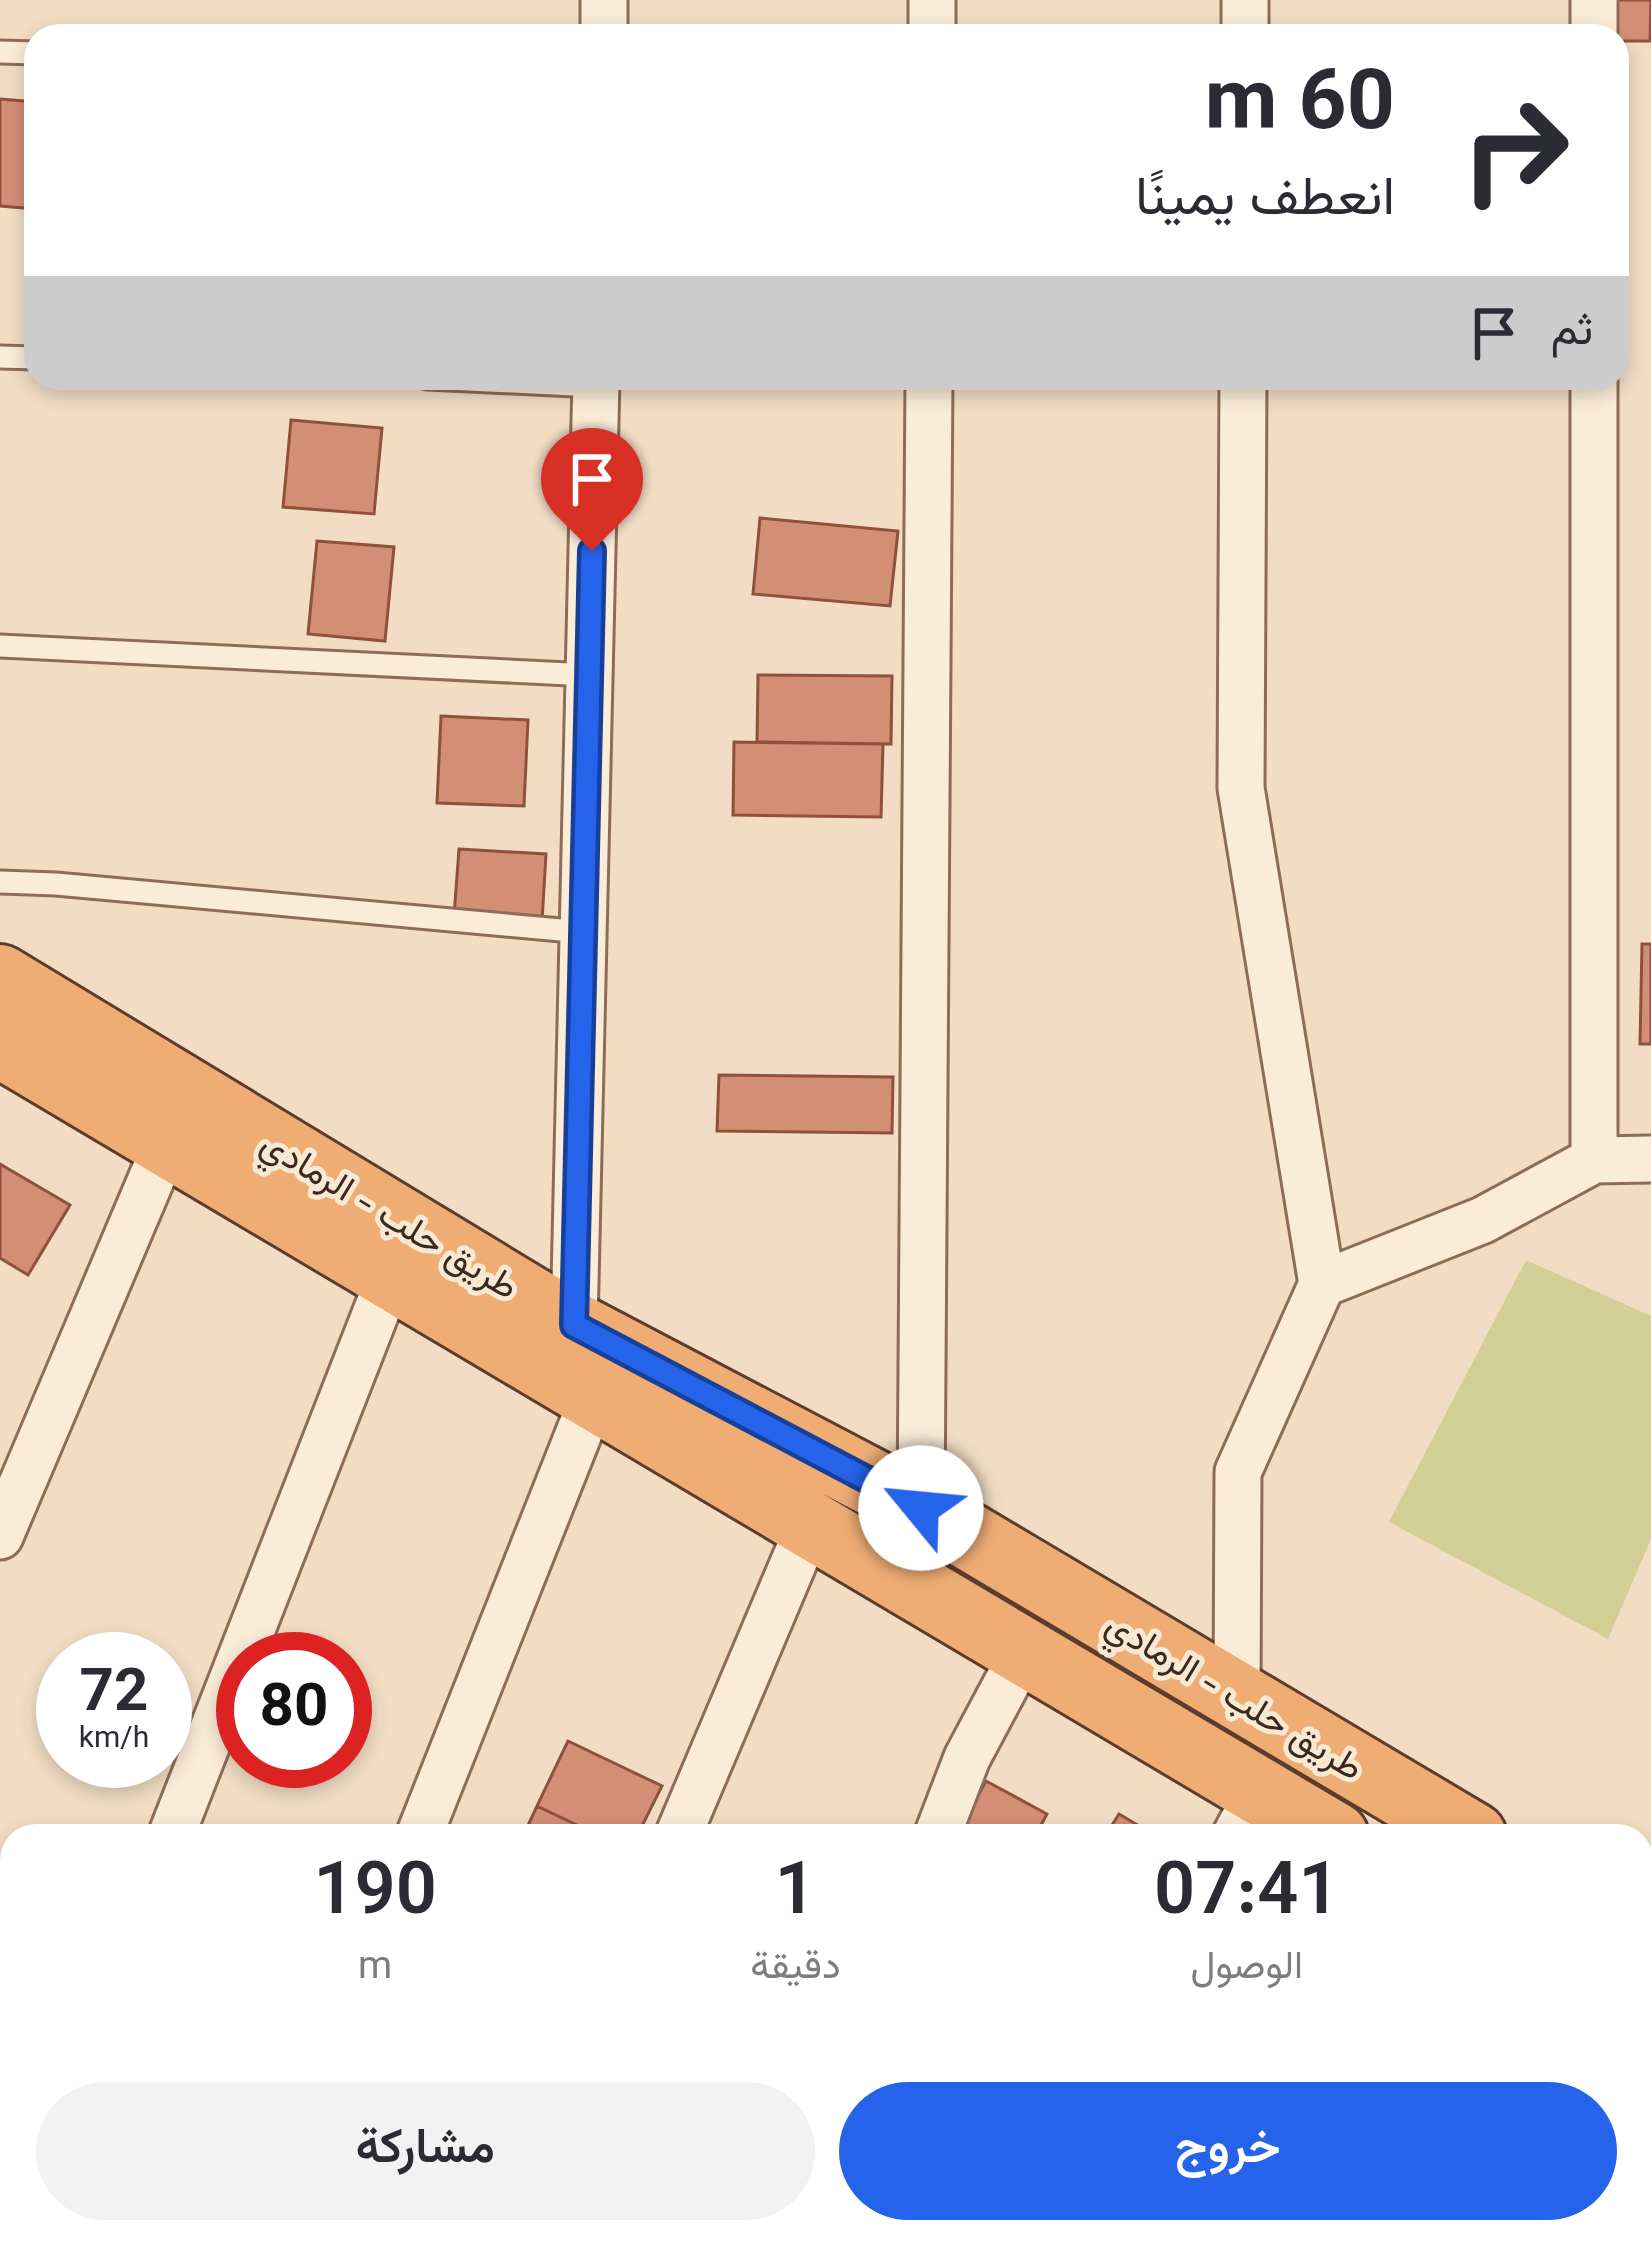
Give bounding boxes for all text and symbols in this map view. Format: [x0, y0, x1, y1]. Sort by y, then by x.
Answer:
text: 60 m [1205, 42, 1395, 173]
icon: right [1437, 72, 1593, 228]
text: انعطف يمينًا [1135, 159, 1395, 243]
text: ثم [1551, 298, 1593, 368]
icon: arrive [1461, 300, 1527, 366]
pin [541, 428, 643, 551]
icon: arrive [559, 446, 625, 512]
street label: طريق حلب - الرمادي [248, 1118, 528, 1317]
position arrow [858, 1445, 984, 1571]
street label: طريق حلب - الرمادي [1093, 1599, 1373, 1798]
speed limit sign: 80 [216, 1632, 372, 1788]
text: 72 [80, 1648, 148, 1742]
text: km/h [79, 1716, 149, 1763]
text: 190 [313, 1839, 437, 1952]
text: 1 [775, 1839, 816, 1952]
text: 07:41 [1154, 1839, 1340, 1952]
text: m [358, 1938, 392, 1999]
text: دقيقة [750, 1938, 841, 1999]
text: الوصول [1191, 1938, 1303, 1999]
button: مشاركة [36, 2082, 815, 2220]
button: خروج [839, 2082, 1617, 2220]

